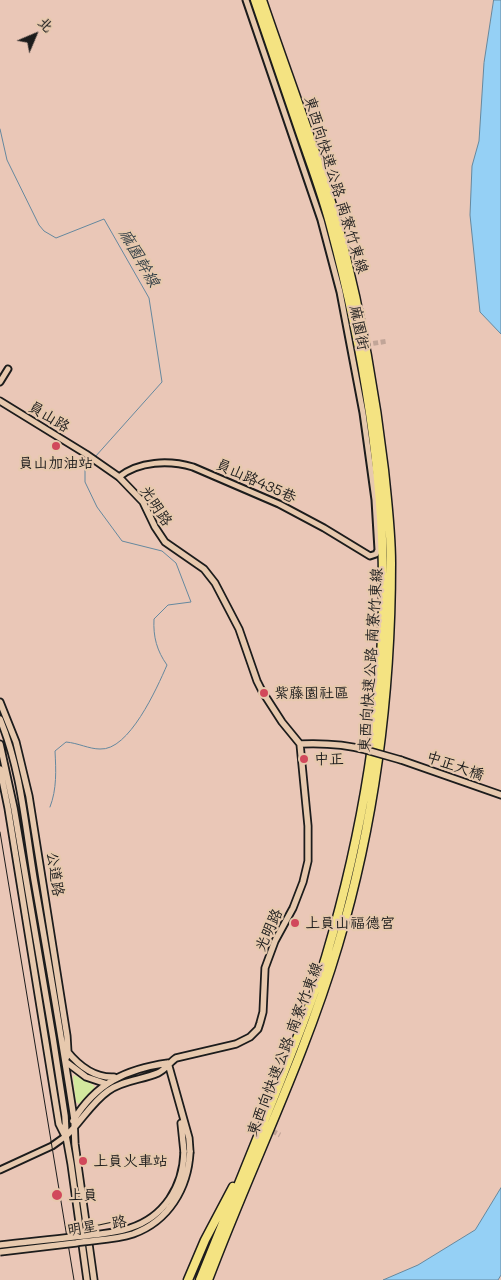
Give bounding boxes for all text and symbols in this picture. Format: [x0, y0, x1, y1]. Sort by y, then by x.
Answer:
north arrow [10, 10, 60, 60]
text: 北 [34, 12, 58, 36]
street label: 東西向快速公路 南寮竹東線 [300, 94, 372, 276]
water label: 麻園幹線 [115, 225, 163, 291]
street label: 麻園街 [346, 304, 372, 352]
street label: 員山路 [25, 398, 73, 436]
marker: 員山加油站 [50, 440, 62, 452]
place label: 員山加油站 [19, 454, 93, 472]
street label: 員山路435巷 [213, 455, 299, 507]
street label: 光明路 [136, 482, 176, 530]
street label: 東西向快速公路 南寮竹東線 [356, 567, 386, 753]
place label: 紫藤園社區 [274, 684, 349, 702]
marker: 紫藤園社區 [258, 687, 270, 699]
street label: 中正大橋 [424, 748, 486, 784]
place label: 中正 [314, 750, 344, 768]
marker: 中正 [298, 753, 310, 765]
street label: 公道路 [43, 850, 67, 898]
street label: 光明路 [251, 906, 287, 954]
place label: 上員山福德宮 [305, 914, 395, 932]
marker: 上員山福德宮 [289, 917, 301, 929]
street label: 東西向快速公路 南寮竹東線 [243, 960, 327, 1138]
place label: 上員火車站 [93, 1152, 168, 1170]
marker: 上員火車站 [77, 1155, 89, 1167]
place label: 上員 [68, 1186, 98, 1204]
marker: 上員 [50, 1188, 64, 1202]
street label: 明星一路 [66, 1212, 128, 1240]

